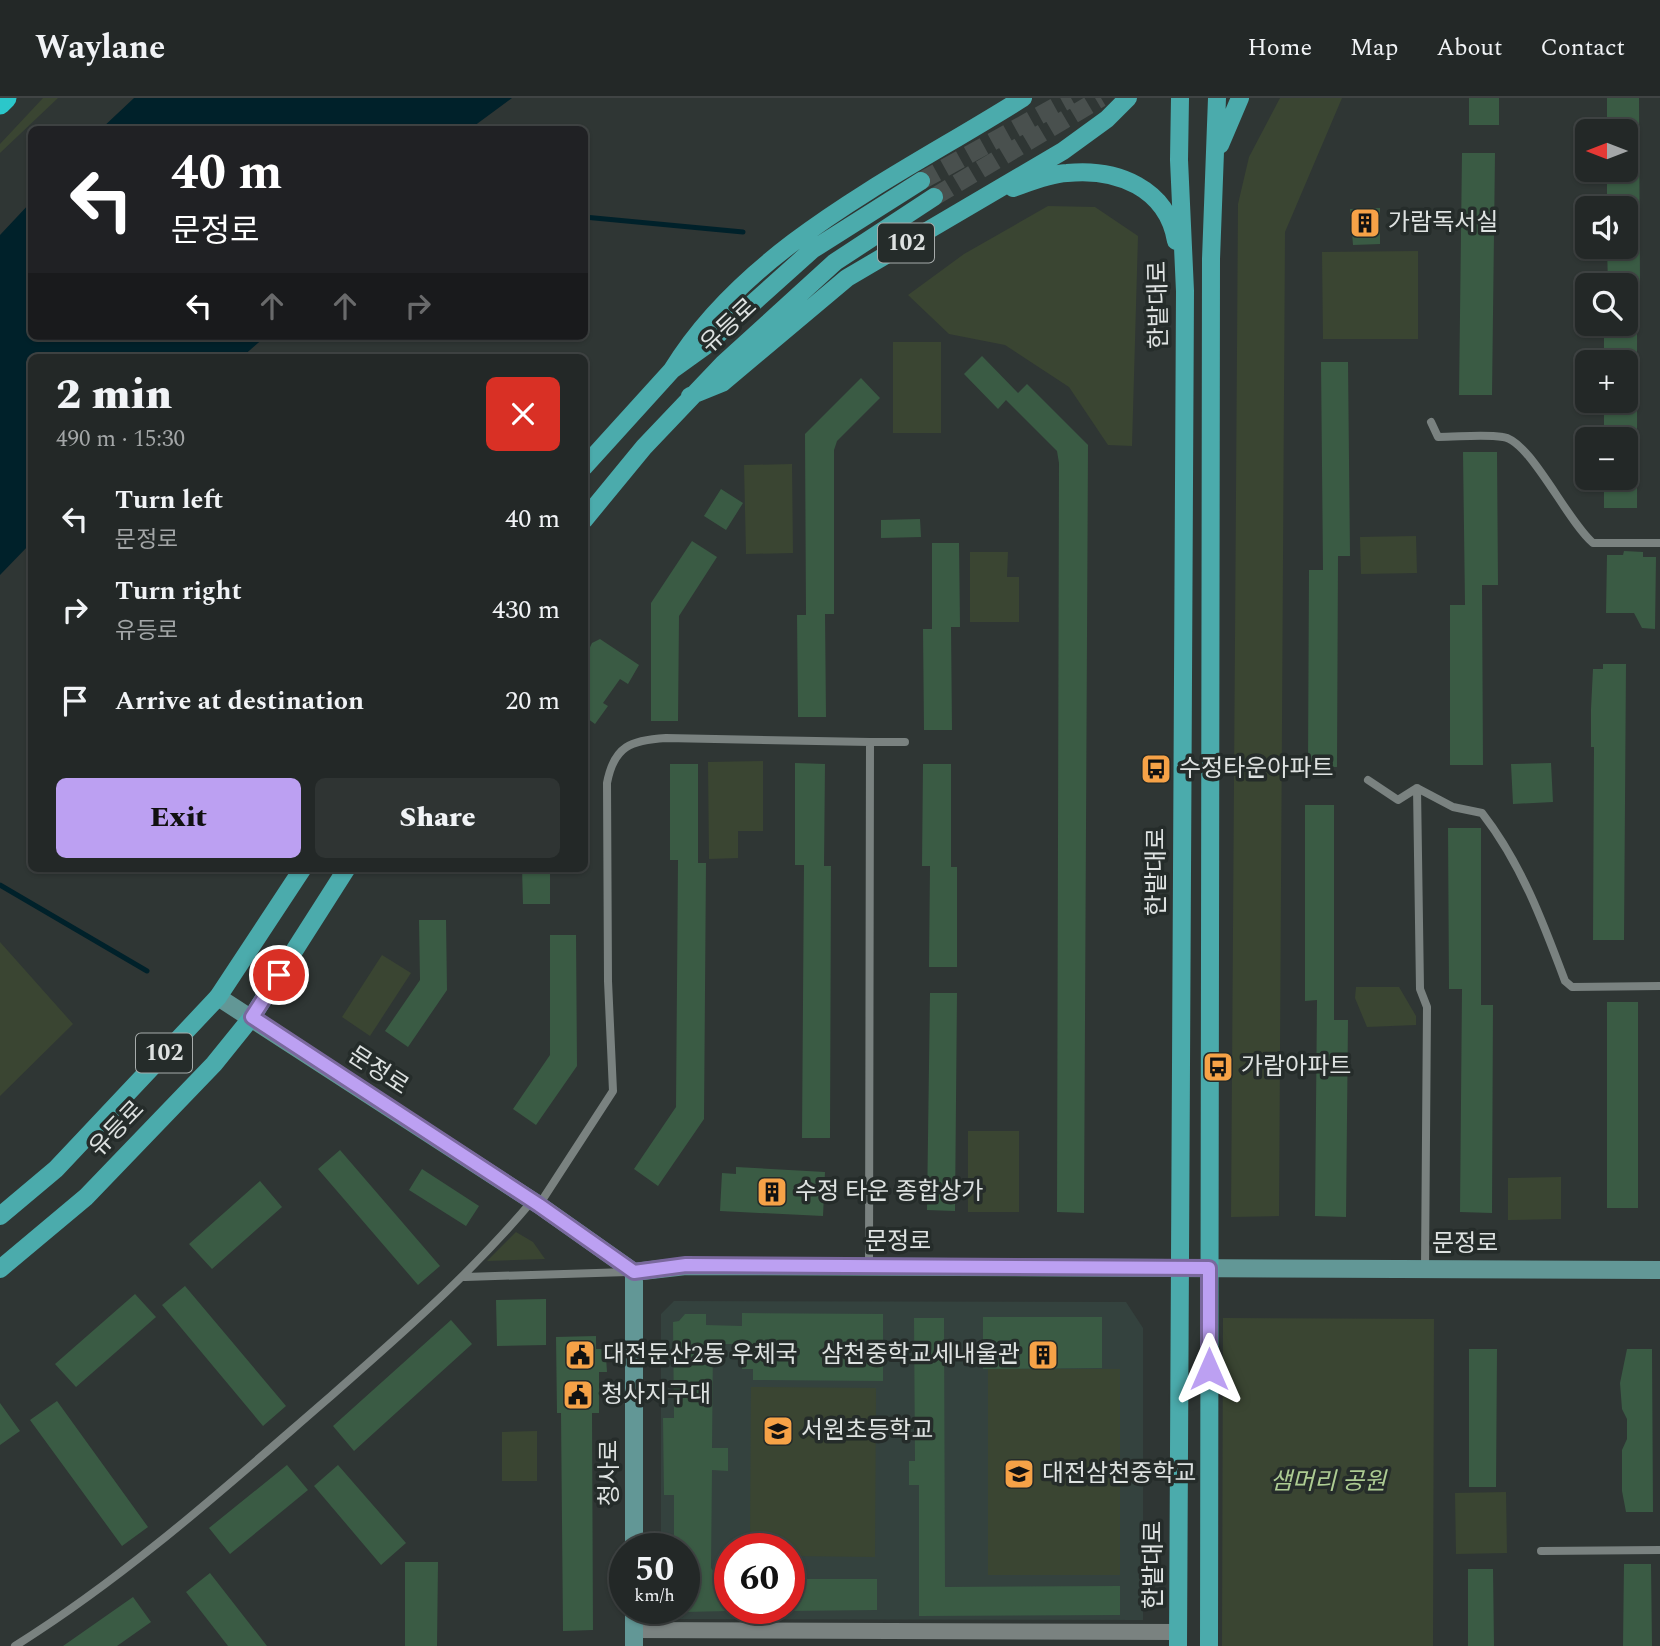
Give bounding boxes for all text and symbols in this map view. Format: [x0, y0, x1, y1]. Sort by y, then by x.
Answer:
text: Waylane [35, 23, 165, 73]
text: Home [1247, 30, 1312, 66]
text: Map [1350, 30, 1398, 66]
text: About [1436, 30, 1502, 66]
text: Contact [1540, 30, 1625, 66]
north arrow [1575, 119, 1638, 182]
map controls [1575, 119, 1638, 490]
text: 40 m [171, 136, 282, 211]
icon: left [56, 154, 147, 245]
button: sound [1575, 196, 1638, 259]
place label: 가람독서실 [1388, 205, 1498, 241]
building icon: 가람독서실 [1348, 206, 1382, 240]
text: 문정로 [171, 207, 259, 256]
road number: 102 [878, 224, 934, 262]
street label: 한밭대로 [1140, 261, 1178, 349]
button: search [1575, 273, 1638, 336]
icon: left [180, 287, 218, 325]
icon: ahead [253, 287, 291, 325]
icon: ahead [326, 287, 364, 325]
icon: right [399, 287, 437, 325]
street label: 유등로 [692, 290, 766, 362]
button: + [1575, 350, 1638, 413]
text: 2 min [56, 364, 172, 427]
button: close [486, 377, 560, 451]
text: 490 m · 15:30 [56, 422, 185, 457]
button: − [1575, 427, 1638, 490]
text: Turn left [115, 480, 223, 520]
text: 40 m [505, 499, 560, 539]
icon: left [56, 500, 94, 538]
text: 문정로 [115, 523, 178, 558]
text: Turn right [115, 571, 242, 611]
text: 430 m [492, 590, 560, 630]
icon: right [56, 591, 94, 629]
text: 유등로 [115, 614, 178, 649]
text: Arrive at destination [115, 681, 364, 721]
text: 20 m [505, 681, 560, 721]
icon: arrive [56, 682, 94, 720]
place label: 수정타운아파트 [1179, 751, 1334, 787]
bus stop icon: 수정타운아파트 [1139, 752, 1173, 786]
button: Exit [56, 778, 301, 858]
button: Share [315, 778, 560, 858]
street label: 한밭대로 [1139, 828, 1175, 916]
pin [249, 945, 309, 1005]
icon: arrive [260, 956, 298, 994]
road number: 102 [136, 1034, 192, 1072]
street label: 문정로 [340, 1038, 416, 1104]
place label: 가람아파트 [1241, 1049, 1351, 1085]
bus stop icon: 가람아파트 [1201, 1050, 1235, 1084]
street label: 유등로 [81, 1093, 153, 1165]
place label: 수정 타운 종합상가 [795, 1174, 984, 1210]
building icon: 수정 타운 종합상가 [755, 1175, 789, 1209]
street label: 문정로 [865, 1224, 931, 1260]
street label: 문정로 [1432, 1226, 1498, 1262]
position arrow [1172, 1332, 1246, 1406]
place label: 대전둔산2동 우체국 [603, 1337, 798, 1373]
place label: 삼천중학교세내울관 [821, 1337, 1020, 1373]
public building icon: 대전둔산2동 우체국 [563, 1338, 597, 1372]
building icon: 삼천중학교세내울관 [1026, 1338, 1060, 1372]
place label: 청사지구대 [601, 1377, 711, 1413]
public building icon: 청사지구대 [561, 1378, 595, 1412]
place label: 서원초등학교 [801, 1413, 933, 1449]
school or university icon: 서원초등학교 [761, 1414, 795, 1448]
street label: 청사로 [592, 1440, 628, 1506]
place label: 대전삼천중학교 [1042, 1456, 1197, 1492]
school or university icon: 대전삼천중학교 [1002, 1457, 1036, 1491]
park label: 샘머리 공원 [1270, 1464, 1388, 1500]
street label: 한밭대로 [1136, 1521, 1172, 1609]
speed limit sign: 60 [714, 1533, 805, 1624]
text: 50 [635, 1543, 674, 1596]
text: km/h [634, 1582, 675, 1609]

